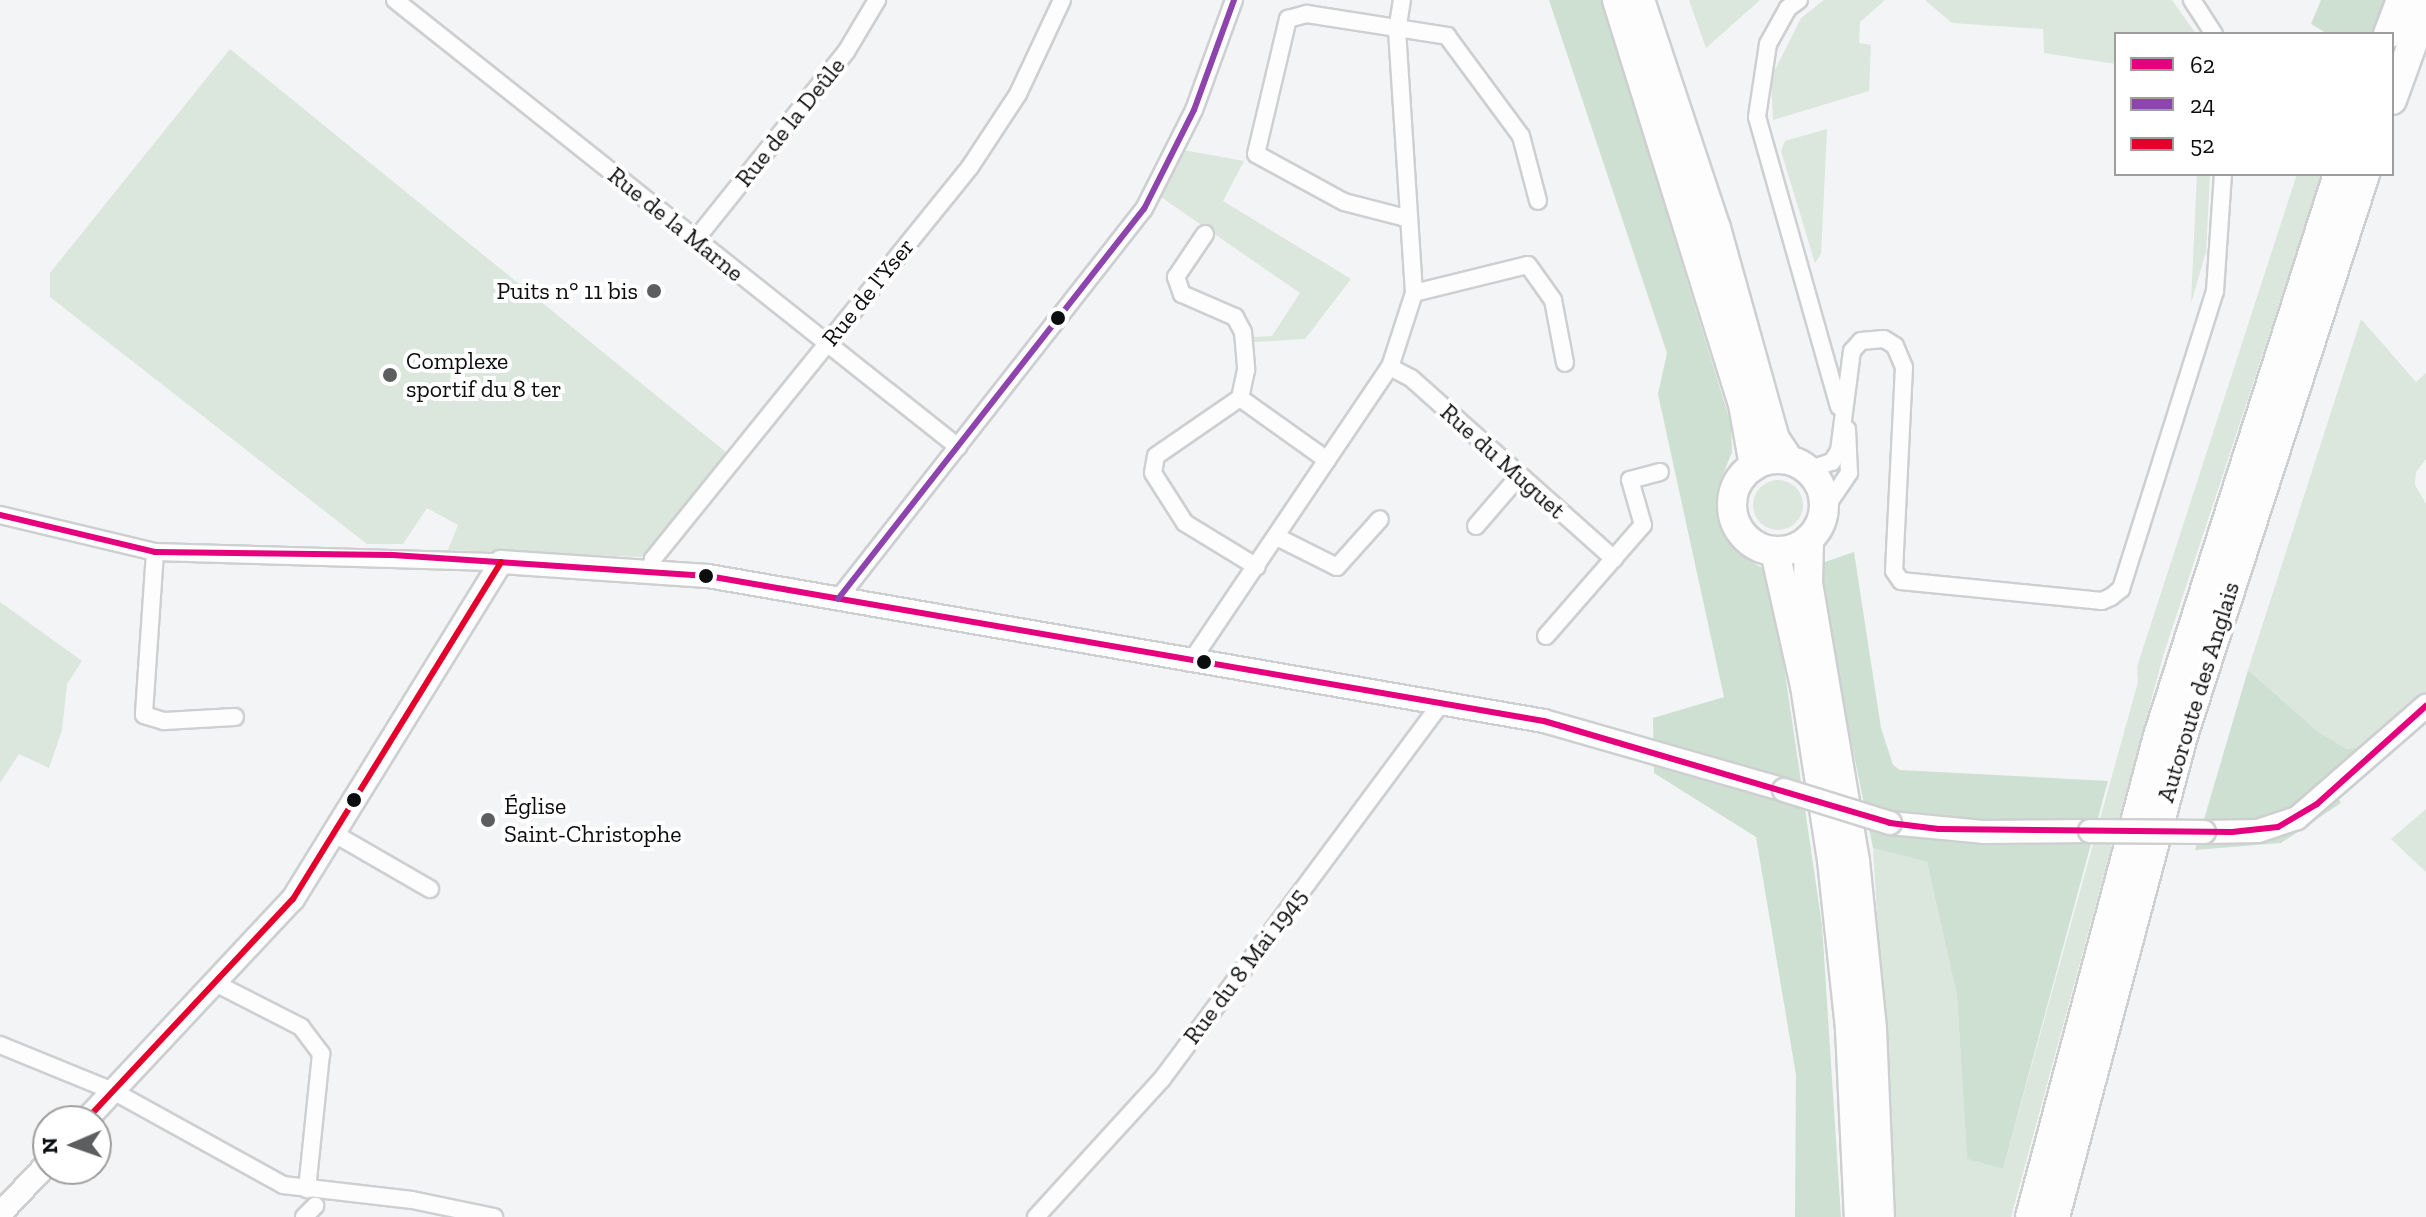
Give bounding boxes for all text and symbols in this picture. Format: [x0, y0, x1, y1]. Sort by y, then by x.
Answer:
legend [2114, 32, 2394, 176]
text: 62 [2190, 50, 2215, 79]
street label: Rue de la Deûle [729, 52, 851, 192]
text: 24 [2190, 90, 2215, 119]
text: 52 [2190, 130, 2215, 159]
street label: Rue de la Marne [602, 161, 750, 287]
street label: Rue de l'Yser [816, 232, 920, 352]
place label: Puits n° 11 bis [496, 277, 638, 305]
marker: Puits n° 11 bis [645, 282, 663, 300]
unlabelled marker [1050, 310, 1066, 326]
place label: Complexe sportif du 8 ter [406, 347, 562, 403]
marker: Complexe sportif du 8 ter [381, 366, 399, 384]
street label: Rue du Muguet [1435, 397, 1571, 525]
unlabelled marker [698, 568, 714, 584]
street label: Autoroute des Anglais [2151, 578, 2245, 806]
unlabelled marker [1196, 654, 1212, 670]
unlabelled marker [346, 792, 362, 808]
place label: Église Saint-Christophe [504, 792, 682, 848]
marker: Église Saint-Christophe [479, 811, 497, 829]
street label: Rue du 8 Mai 1945 [1177, 883, 1313, 1049]
north arrow [32, 1105, 112, 1185]
text: N [36, 1137, 63, 1155]

